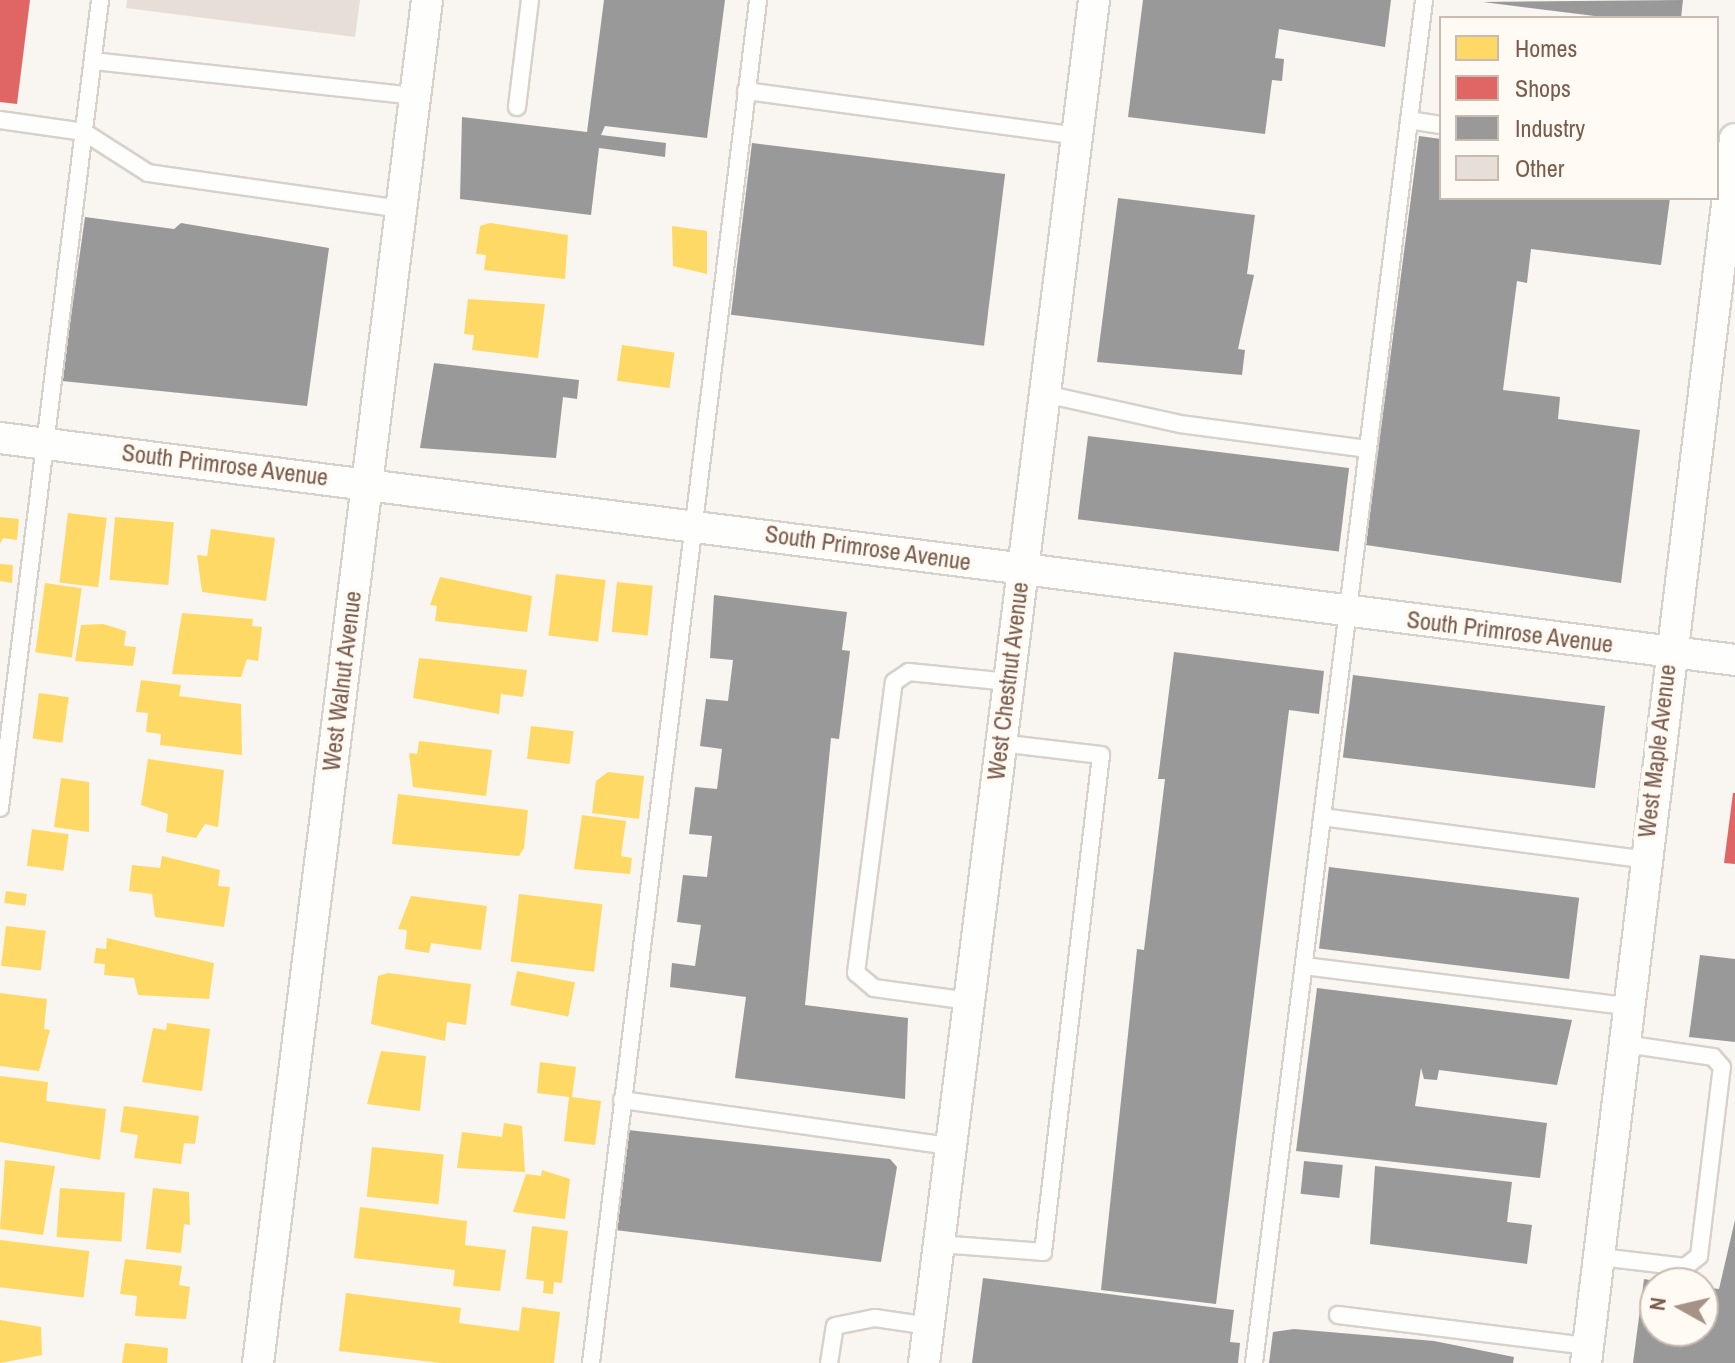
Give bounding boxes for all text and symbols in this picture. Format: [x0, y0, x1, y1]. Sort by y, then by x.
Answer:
legend [1439, 16, 1719, 200]
text: Homes [1515, 32, 1577, 64]
text: Shops [1515, 72, 1571, 104]
text: Industry [1515, 112, 1585, 144]
text: Other [1515, 152, 1564, 184]
street label: South Primrose Avenue [120, 438, 330, 492]
street label: South Primrose Avenue [763, 519, 973, 577]
street label: West Chestnut Avenue [981, 580, 1035, 782]
street label: West Walnut Avenue [317, 589, 367, 773]
street label: South Primrose Avenue [1405, 605, 1615, 659]
street label: West Maple Avenue [1632, 662, 1682, 840]
north arrow [1639, 1267, 1719, 1347]
text: N [1641, 1295, 1673, 1312]

